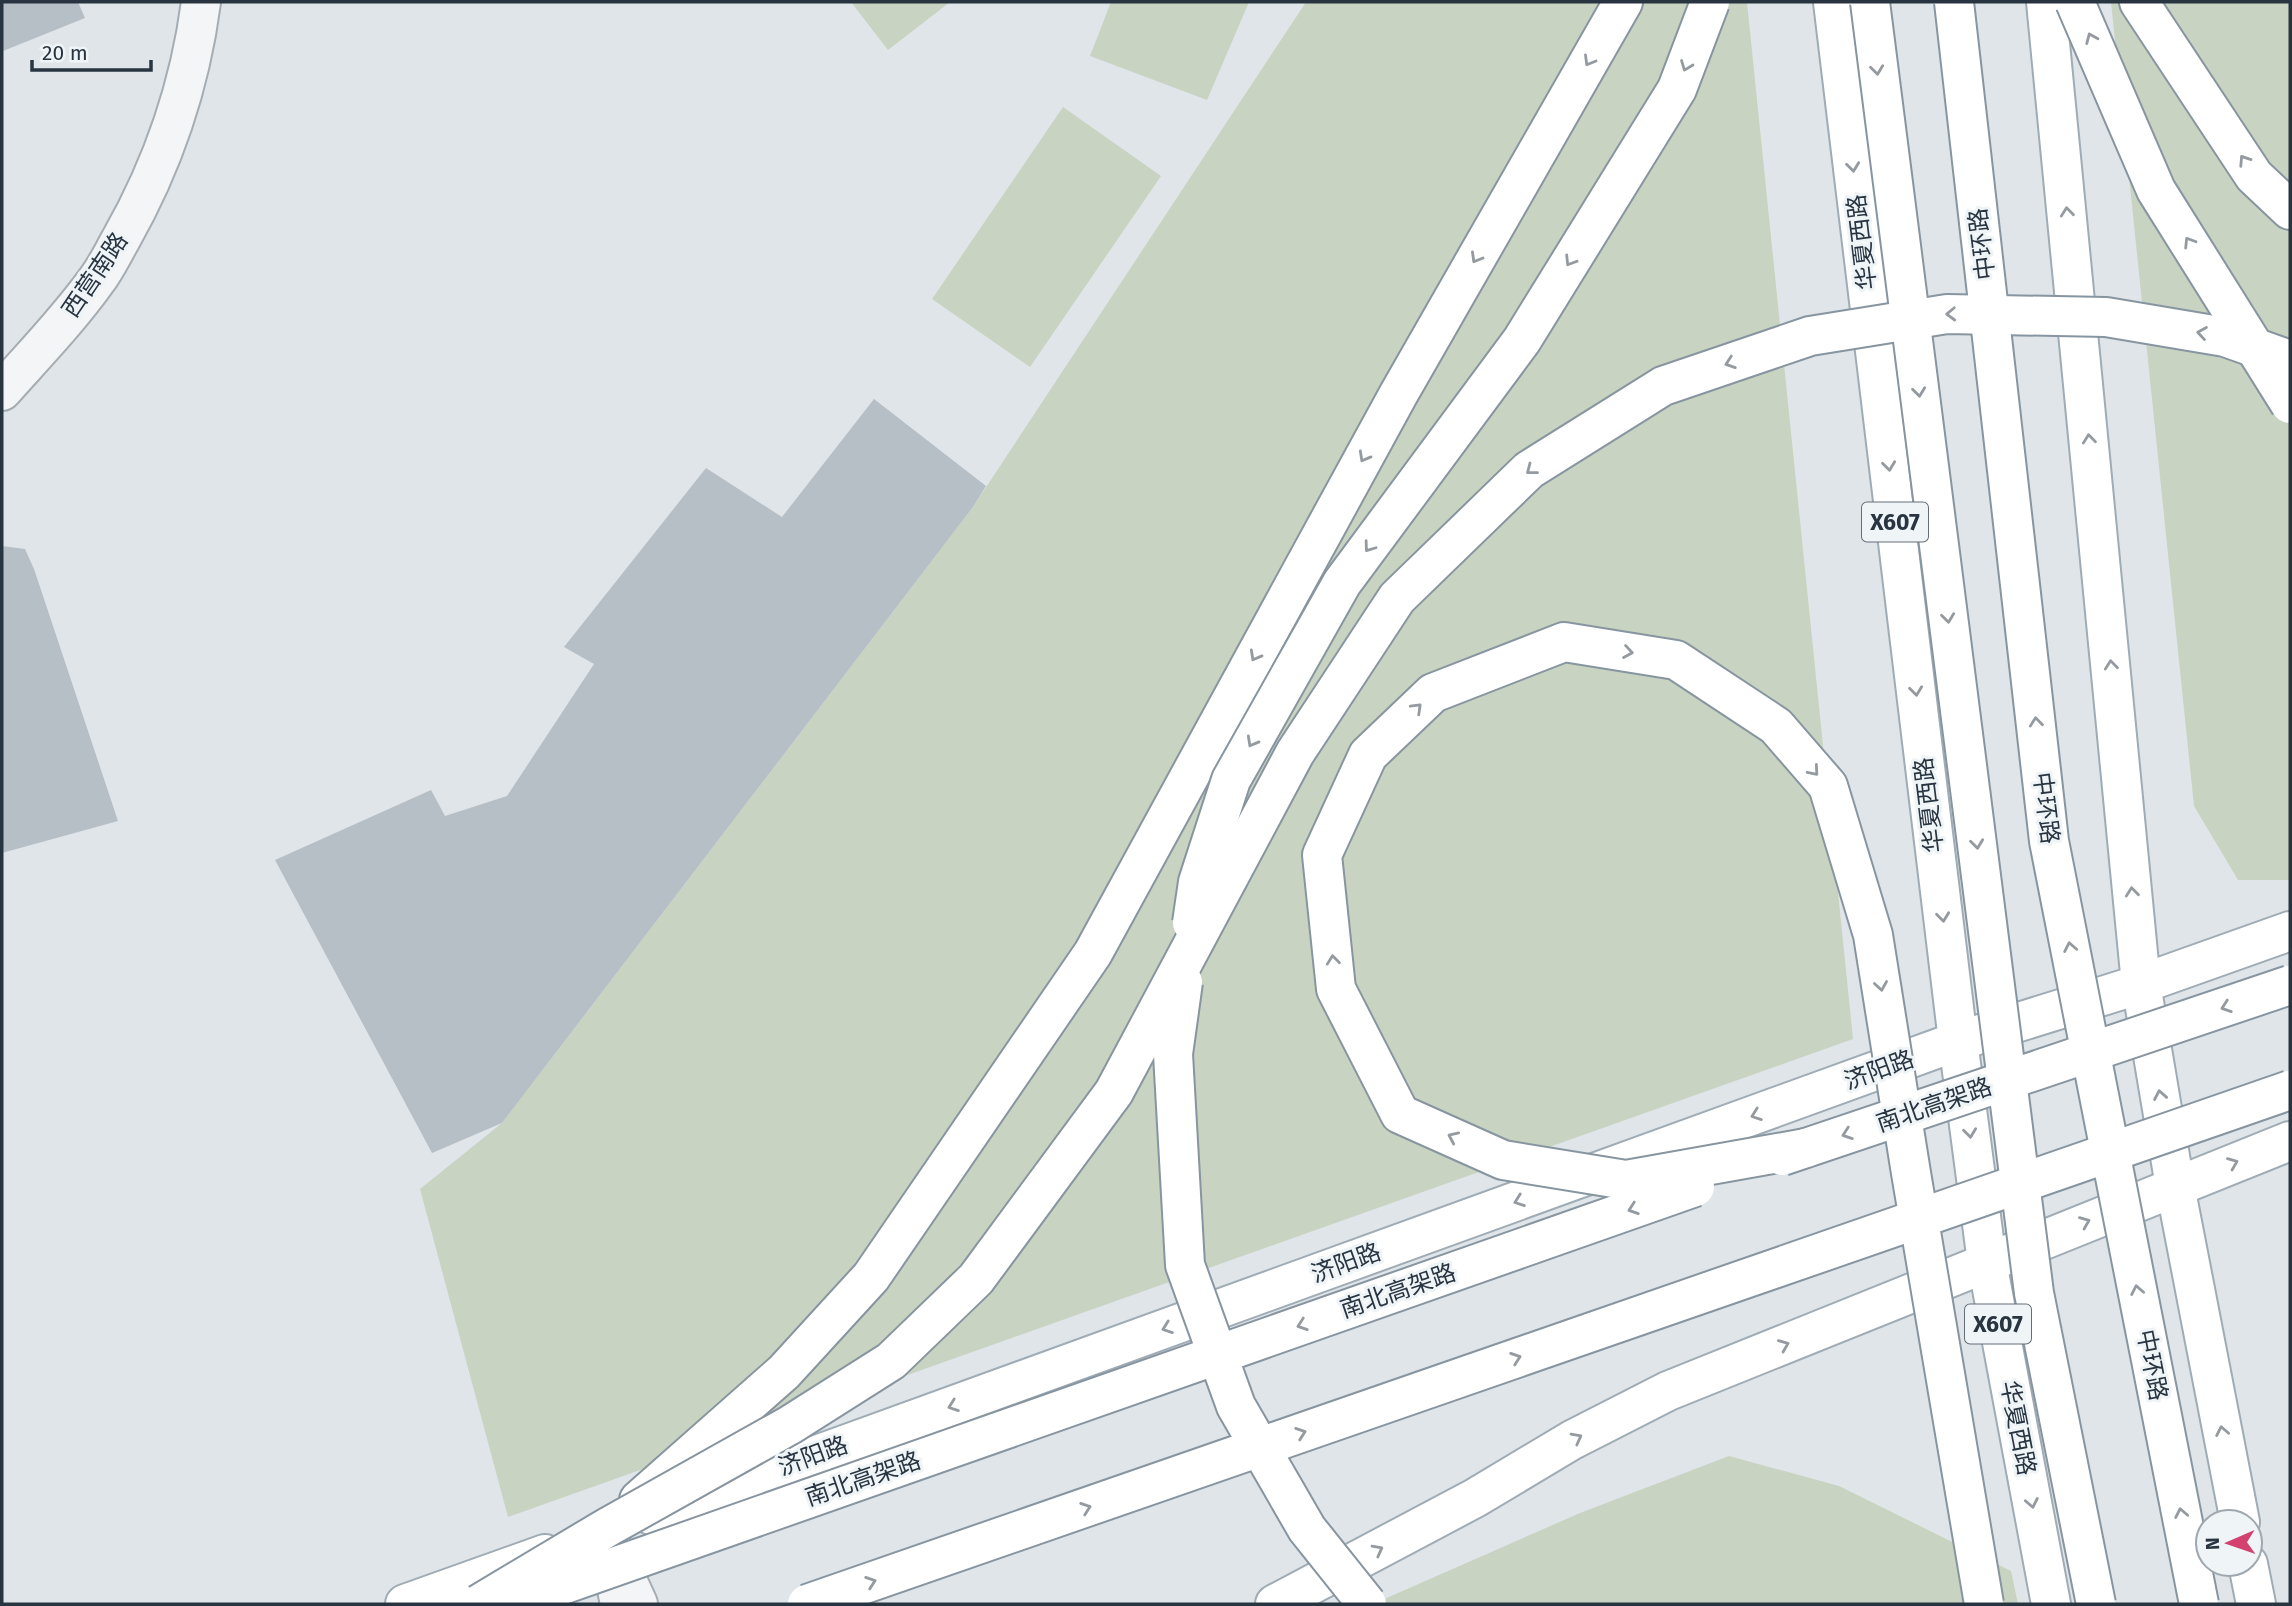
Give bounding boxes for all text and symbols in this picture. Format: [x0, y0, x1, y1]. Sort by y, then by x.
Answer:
scale bar [32, 28, 150, 72]
one-way arrow [2085, 32, 2099, 45]
text: 20 m [42, 40, 88, 66]
one-way arrow [1584, 54, 1597, 66]
one-way arrow [1680, 59, 1694, 71]
one-way arrow [1870, 64, 1885, 75]
one-way arrow [2240, 155, 2252, 168]
one-way arrow [1845, 161, 1860, 173]
street label: 华夏西路 [1842, 193, 1882, 291]
street label: 中环路 [1964, 207, 2000, 281]
one-way arrow [2060, 207, 2075, 218]
street label: 西营南路 [57, 227, 133, 323]
one-way arrow [2184, 237, 2197, 250]
one-way arrow [1471, 251, 1484, 264]
one-way arrow [1566, 254, 1579, 267]
one-way arrow [1945, 307, 1956, 322]
one-way arrow [2196, 326, 2208, 341]
one-way arrow [1724, 355, 1737, 369]
one-way arrow [1911, 387, 1926, 398]
one-way arrow [2081, 433, 2096, 445]
one-way arrow [1359, 449, 1372, 462]
one-way arrow [1881, 460, 1896, 471]
one-way arrow [1526, 462, 1539, 475]
road number: X607 [1862, 502, 1928, 542]
one-way arrow [1364, 539, 1377, 552]
one-way arrow [1940, 612, 1955, 624]
one-way arrow [1622, 644, 1634, 659]
one-way arrow [1250, 649, 1263, 661]
one-way arrow [2103, 660, 2118, 671]
one-way arrow [1908, 686, 1923, 697]
one-way arrow [1409, 704, 1422, 717]
one-way arrow [2028, 716, 2043, 728]
one-way arrow [1247, 735, 1260, 747]
street label: 华夏西路 [1909, 756, 1949, 854]
one-way arrow [1806, 762, 1818, 775]
street label: 中环路 [2028, 771, 2064, 845]
one-way arrow [1969, 838, 1984, 850]
one-way arrow [2125, 886, 2140, 898]
one-way arrow [1935, 912, 1950, 923]
one-way arrow [2063, 941, 2078, 953]
one-way arrow [1326, 954, 1341, 965]
one-way arrow [1873, 980, 1888, 992]
one-way arrow [2220, 999, 2232, 1013]
street label: 济阳路 [1840, 1045, 1918, 1095]
street label: 南北高架路 [1873, 1072, 1995, 1138]
one-way arrow [2153, 1089, 2168, 1100]
one-way arrow [1750, 1107, 1762, 1121]
one-way arrow [1842, 1126, 1854, 1140]
one-way arrow [1962, 1128, 1977, 1139]
one-way arrow [1448, 1131, 1460, 1145]
one-way arrow [2226, 1158, 2238, 1172]
one-way arrow [1513, 1192, 1525, 1206]
one-way arrow [1627, 1201, 1639, 1215]
one-way arrow [2078, 1217, 2090, 1231]
street label: 济阳路 [1307, 1238, 1385, 1288]
street label: 南北高架路 [1337, 1258, 1459, 1324]
one-way arrow [2130, 1284, 2145, 1296]
road number: X607 [1965, 1304, 2031, 1344]
one-way arrow [1297, 1317, 1309, 1331]
one-way arrow [1161, 1320, 1173, 1334]
street label: 中环路 [2131, 1327, 2173, 1403]
one-way arrow [1777, 1340, 1789, 1354]
one-way arrow [1509, 1352, 1521, 1366]
street label: 华夏西路 [1995, 1378, 2041, 1478]
one-way arrow [947, 1398, 959, 1412]
one-way arrow [2216, 1425, 2231, 1437]
one-way arrow [1294, 1427, 1307, 1441]
street label: 济阳路 [774, 1431, 852, 1481]
one-way arrow [1569, 1433, 1582, 1447]
street label: 南北高架路 [802, 1446, 924, 1512]
one-way arrow [2024, 1497, 2039, 1509]
one-way arrow [1079, 1502, 1092, 1516]
one-way arrow [2174, 1507, 2189, 1519]
north arrow [2194, 1508, 2264, 1578]
text: N [2201, 1537, 2224, 1550]
one-way arrow [1371, 1545, 1384, 1558]
one-way arrow [864, 1576, 877, 1590]

